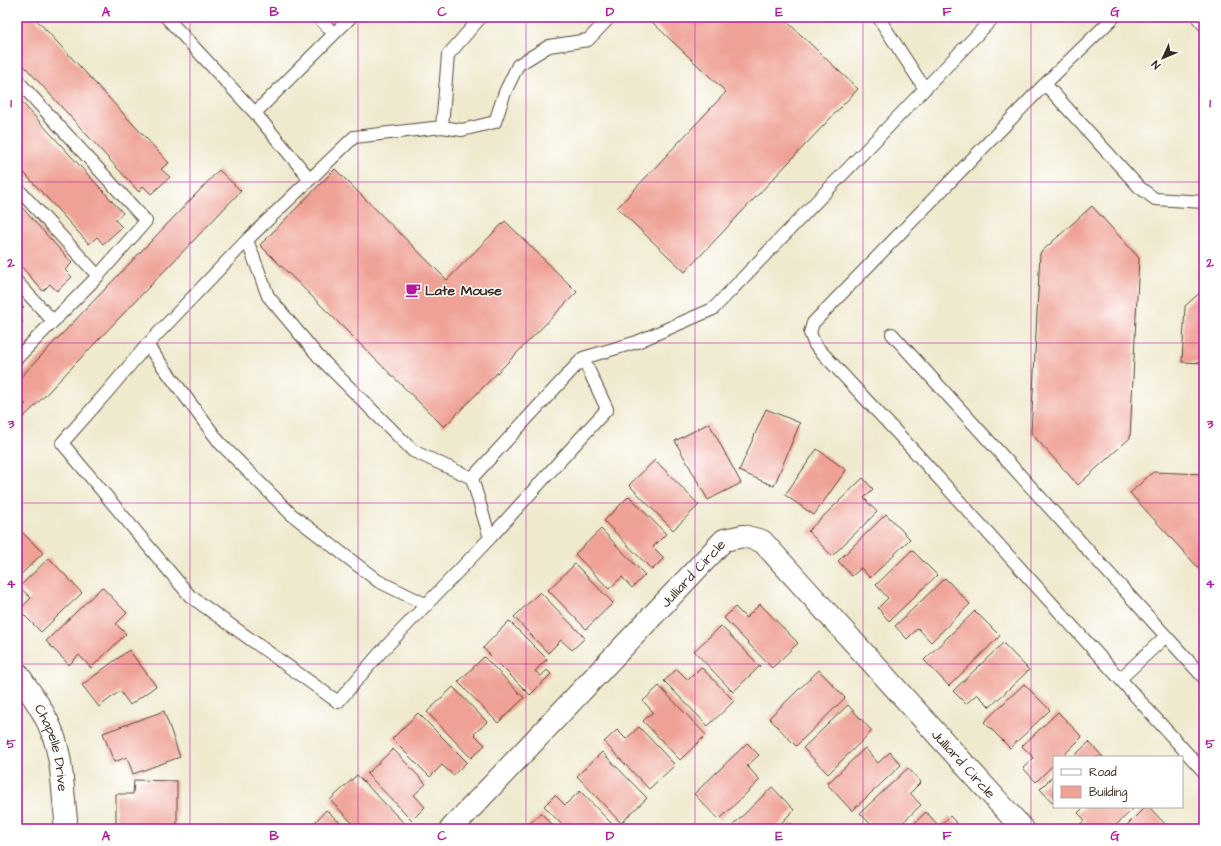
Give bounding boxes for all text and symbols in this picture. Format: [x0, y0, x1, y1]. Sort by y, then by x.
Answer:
text: A [102, 3, 111, 21]
text: B [269, 3, 279, 21]
text: C [437, 3, 447, 21]
text: D [606, 3, 615, 21]
text: E [775, 3, 783, 21]
text: F [942, 3, 952, 21]
text: G [1110, 3, 1120, 21]
north arrow [1143, 38, 1183, 78]
text: N [1148, 57, 1164, 72]
text: 1 [10, 94, 12, 112]
text: 1 [1209, 94, 1211, 112]
text: 2 [6, 254, 15, 272]
text: 2 [1205, 254, 1214, 272]
cafe icon: Late Mouse [404, 281, 422, 299]
place label: Late Mouse [425, 281, 502, 301]
text: 3 [7, 415, 15, 433]
text: 3 [1206, 415, 1214, 433]
street label: Julliard Circle [656, 535, 731, 612]
text: 4 [7, 575, 16, 593]
text: 4 [1206, 575, 1215, 593]
street label: Chapelle Drive [29, 701, 72, 793]
street label: Julliard Circle [926, 725, 1000, 804]
text: 5 [6, 735, 16, 753]
text: 5 [1205, 735, 1215, 753]
legend [1053, 756, 1183, 808]
text: Road [1089, 764, 1117, 781]
text: Building [1089, 784, 1127, 802]
text: A [102, 827, 111, 845]
text: B [269, 827, 279, 845]
text: C [437, 827, 447, 845]
text: D [606, 827, 615, 845]
text: E [775, 827, 783, 845]
text: F [942, 827, 952, 845]
text: G [1110, 827, 1120, 845]

